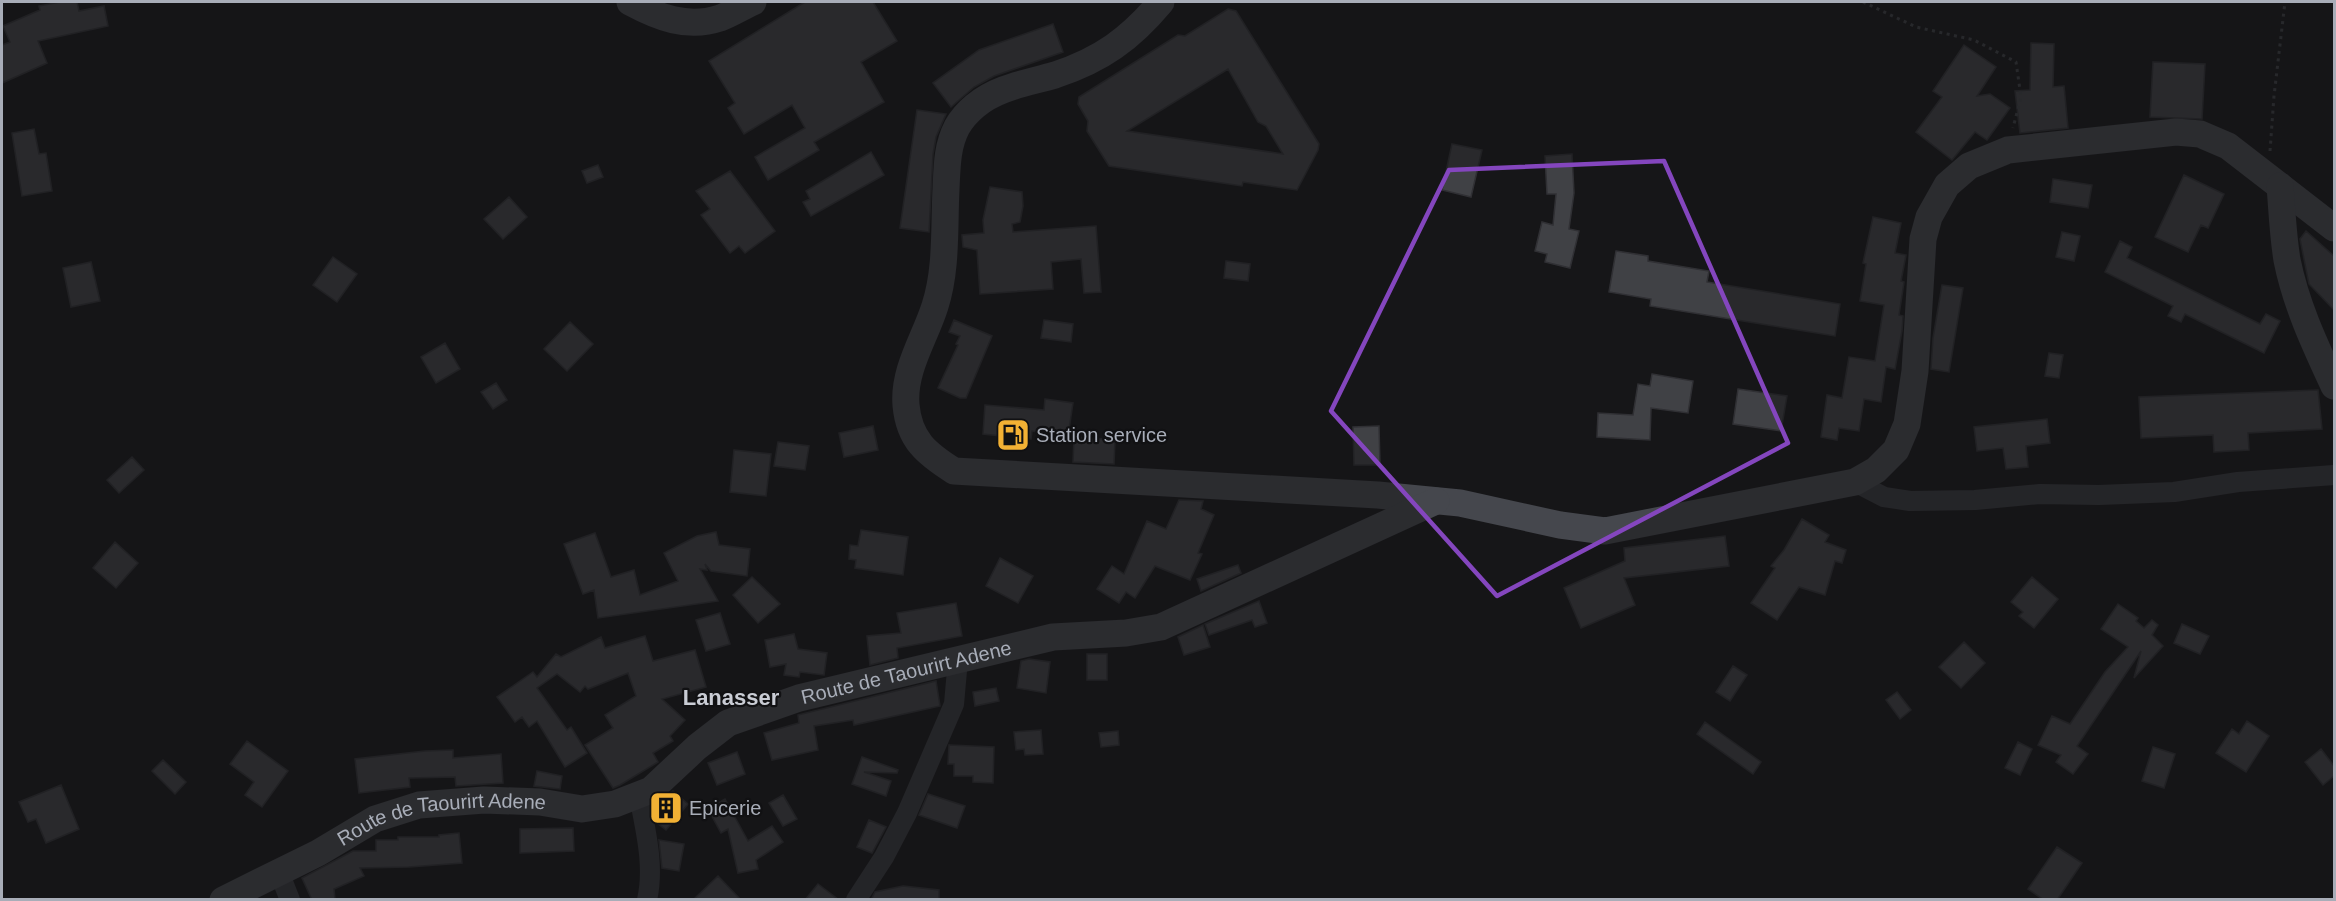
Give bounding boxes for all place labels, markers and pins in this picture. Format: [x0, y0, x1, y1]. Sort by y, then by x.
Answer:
fuel station icon: Station service [995, 417, 1031, 453]
place label: Station service [1036, 424, 1167, 446]
building icon: Epicerie [648, 790, 684, 826]
place label: Epicerie [689, 797, 761, 819]

